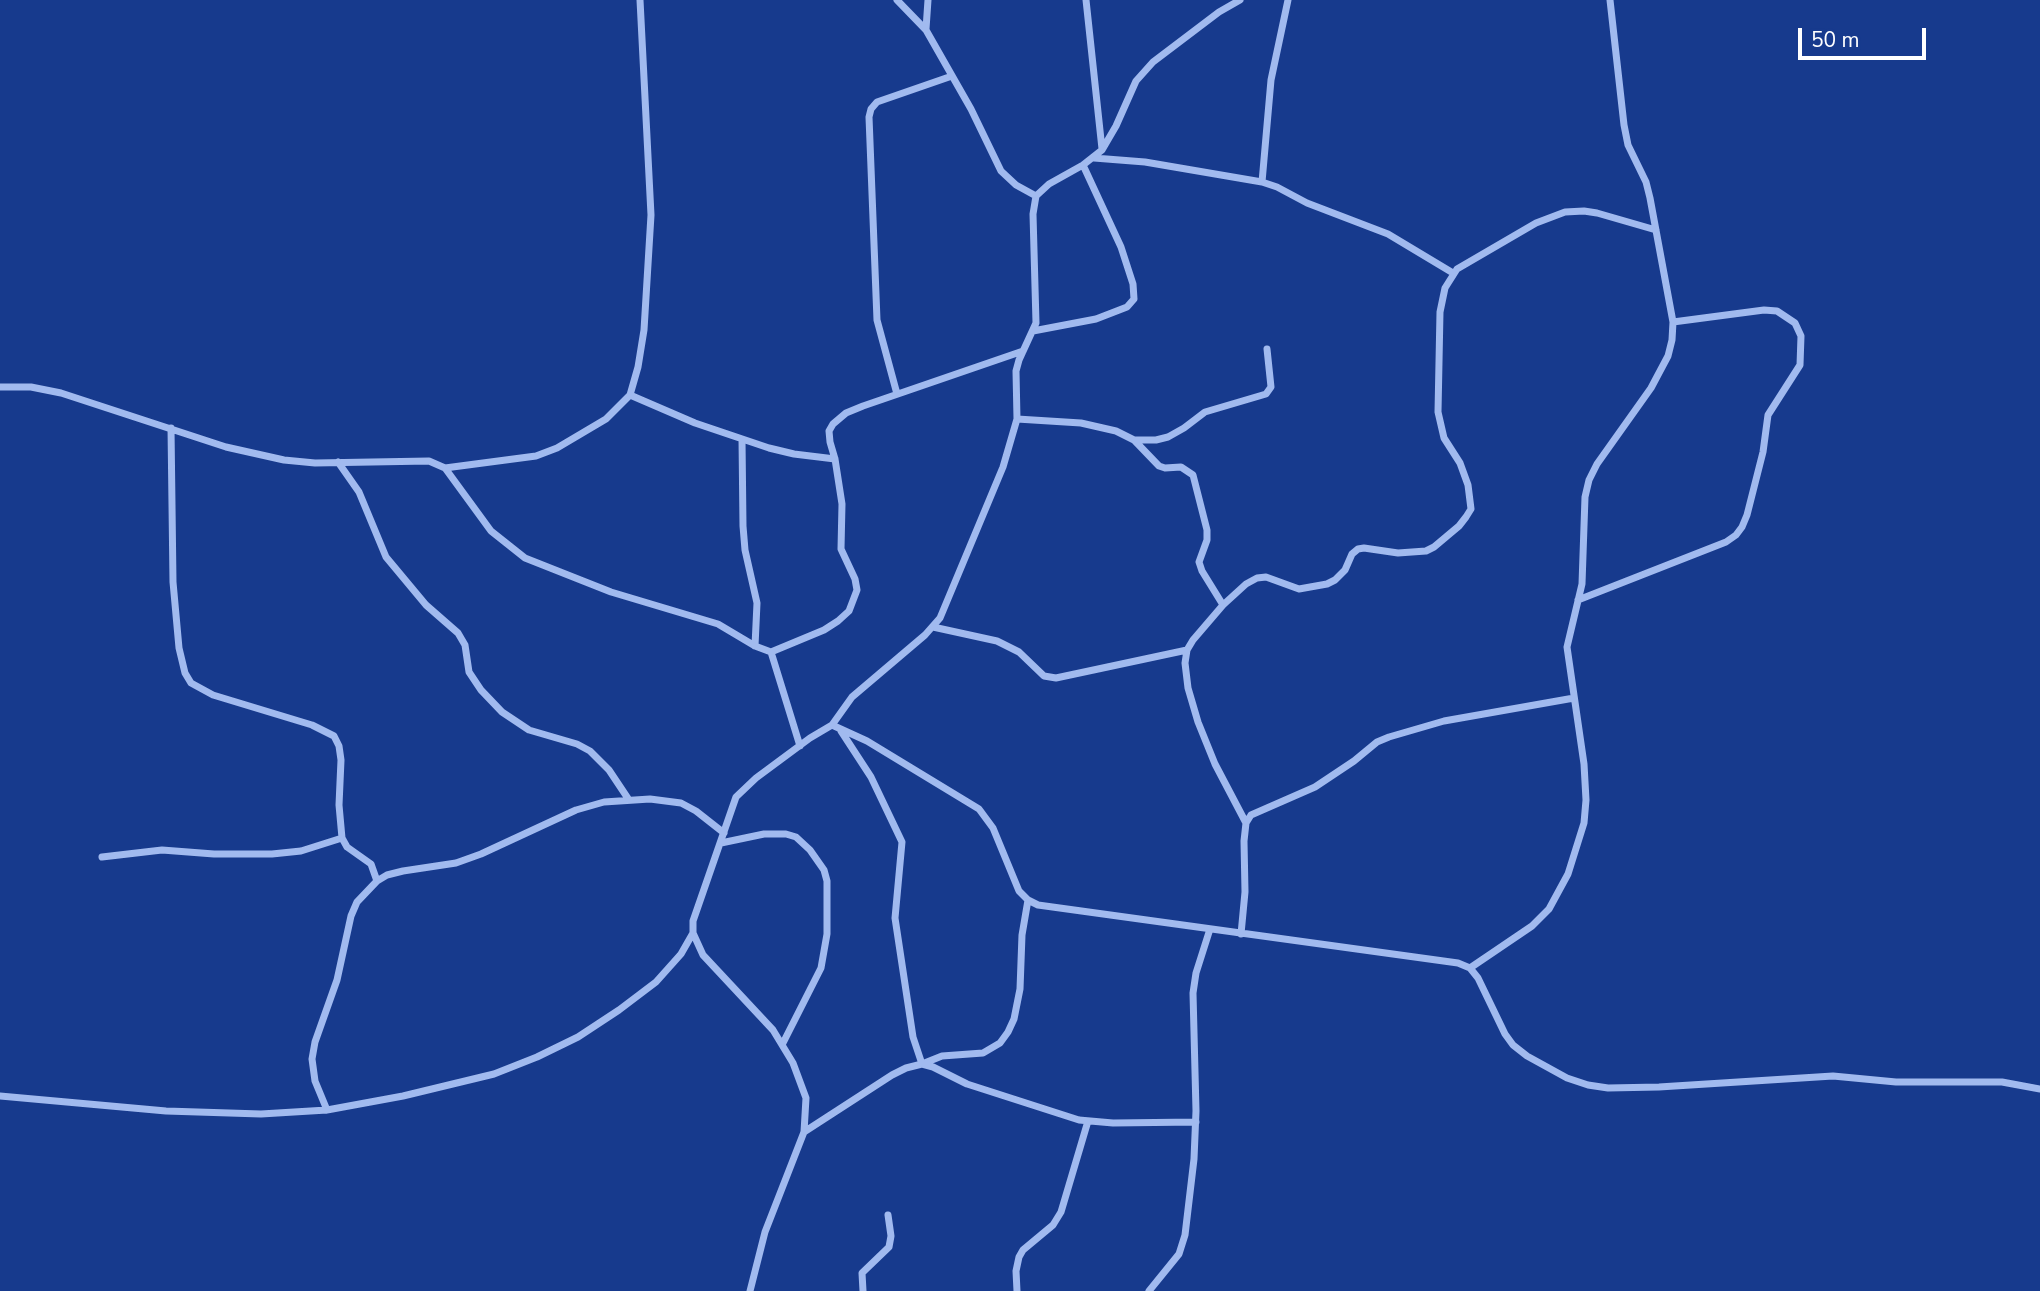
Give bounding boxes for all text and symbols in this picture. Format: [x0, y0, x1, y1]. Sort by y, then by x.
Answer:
scale bar [1802, 14, 1930, 58]
text: 50 m [1811, 26, 1860, 54]

